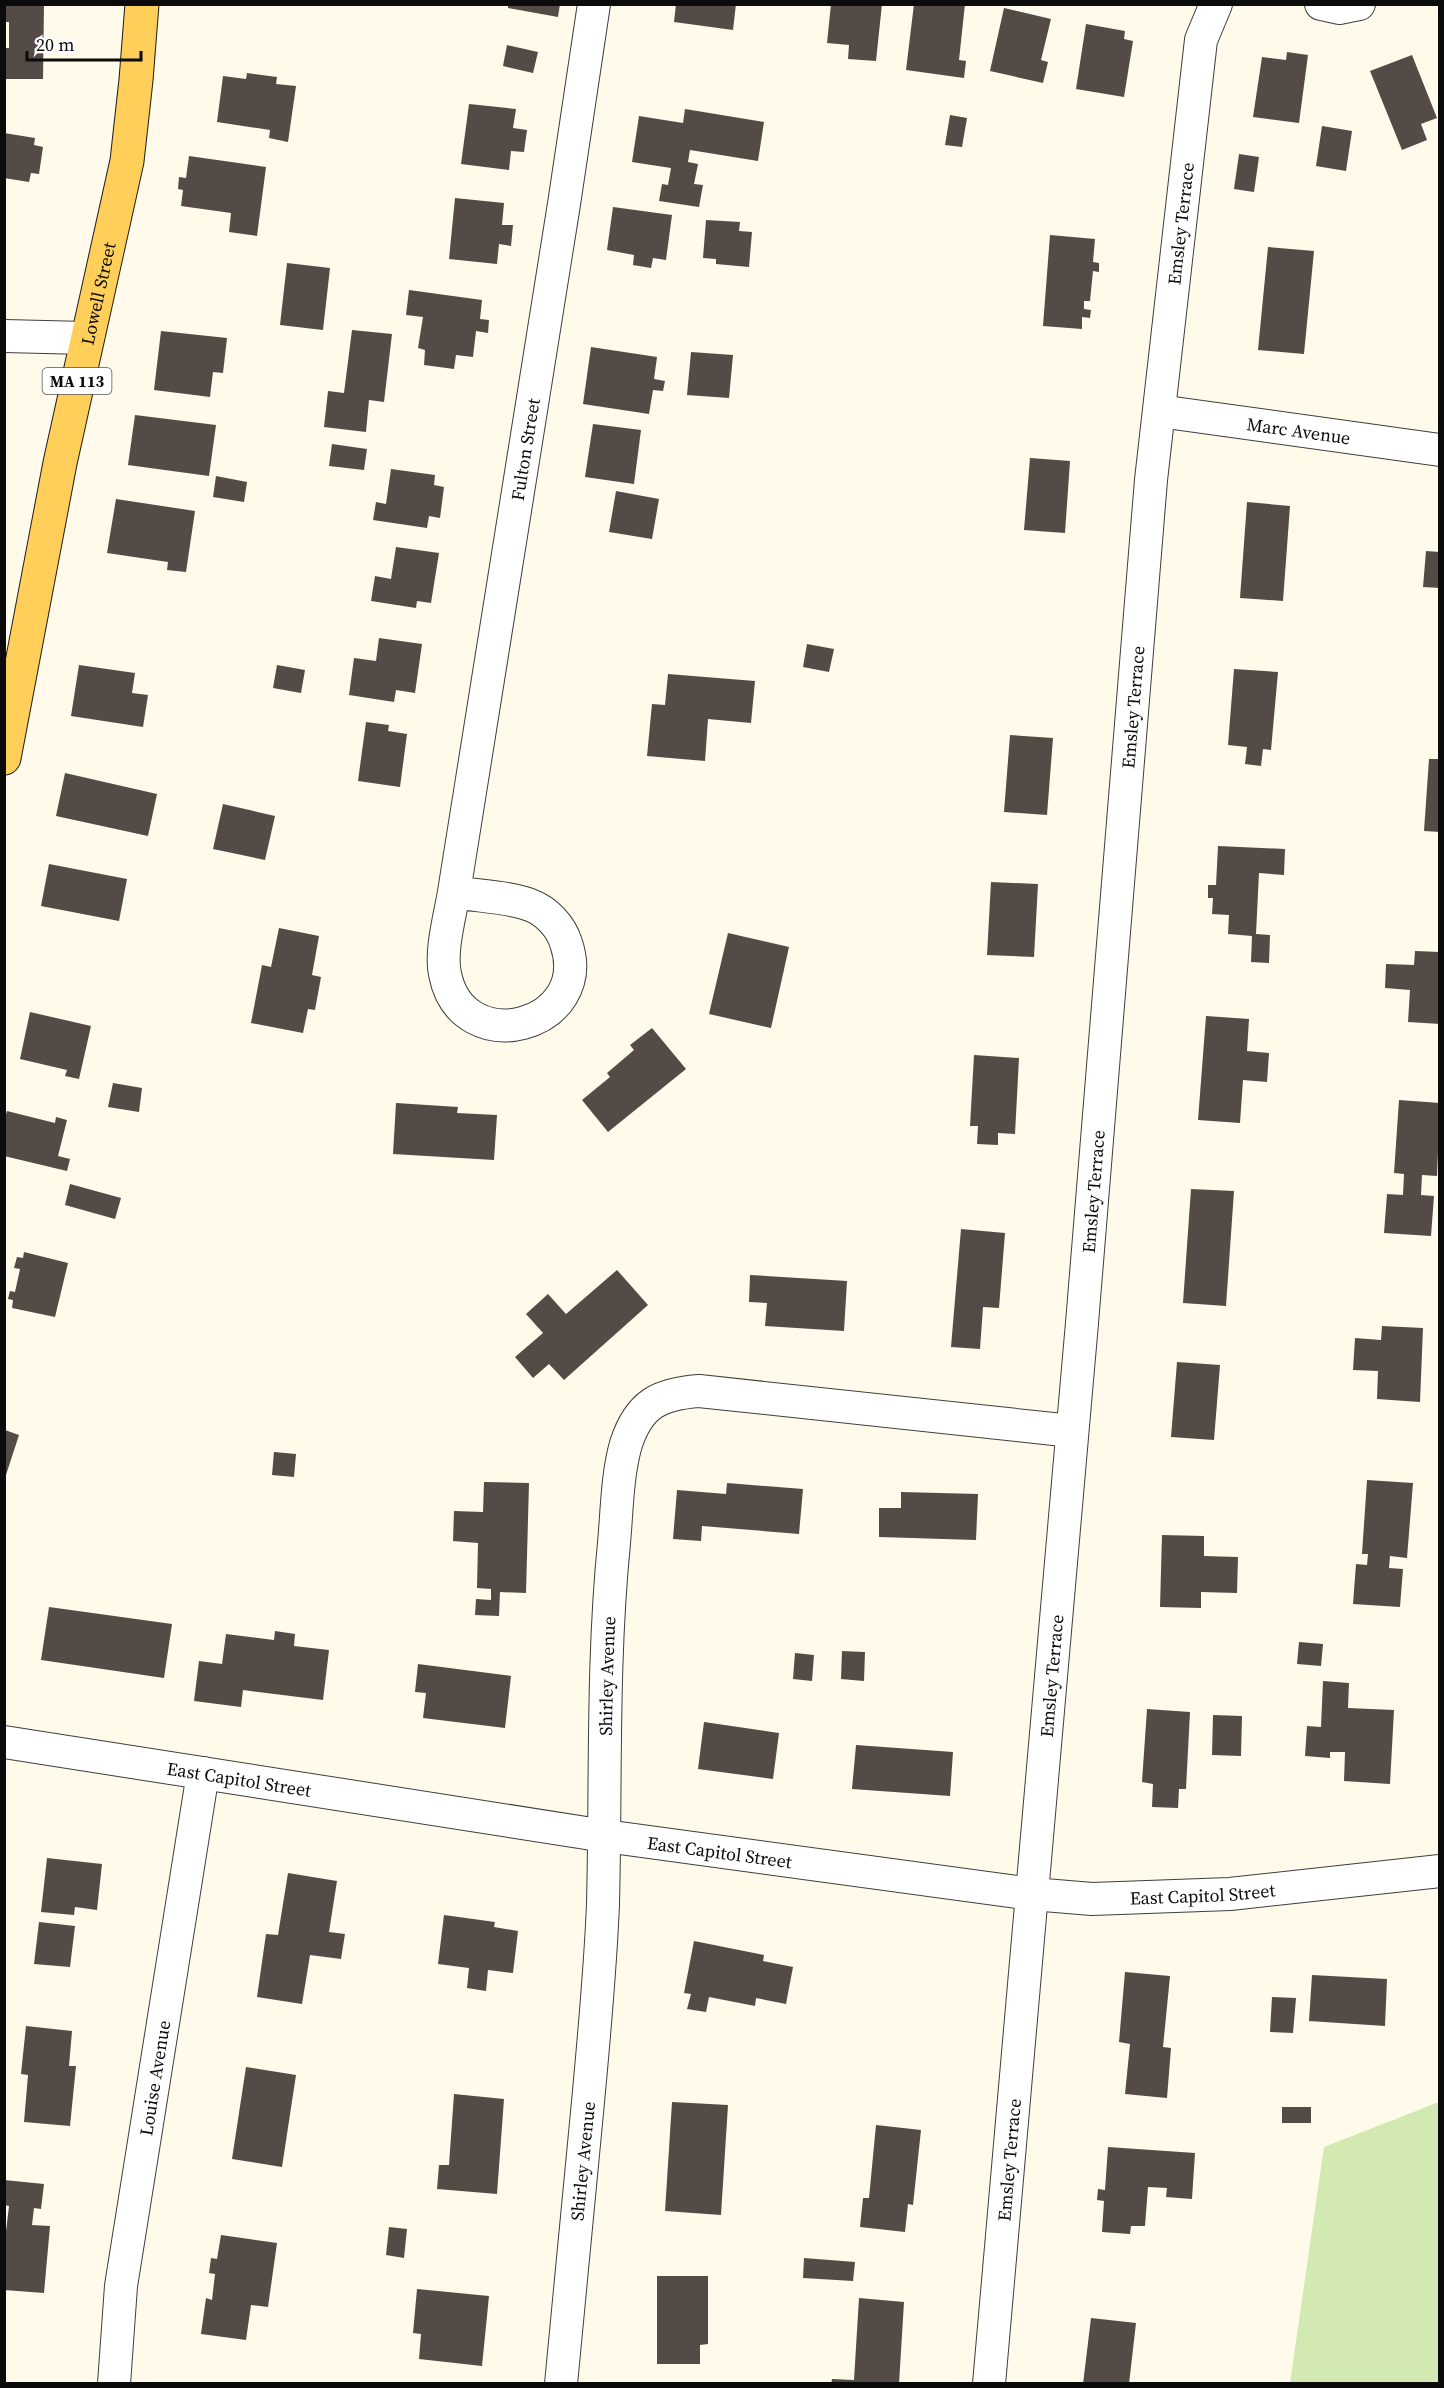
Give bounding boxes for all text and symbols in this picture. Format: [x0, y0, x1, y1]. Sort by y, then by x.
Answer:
scale bar [27, 24, 141, 62]
text: 20 m [36, 32, 74, 57]
street label: Emsley Terrace [1161, 161, 1200, 286]
street label: Lowell Street [74, 240, 121, 347]
road number: MA 113 [42, 368, 112, 394]
street label: Fulton Street [504, 396, 545, 502]
street label: Marc Avenue [1245, 411, 1352, 450]
street label: Emsley Terrace [1115, 645, 1150, 770]
street label: Emsley Terrace [1075, 1129, 1110, 1254]
street label: Emsley Terrace [1033, 1613, 1069, 1738]
street label: Shirley Avenue [592, 1616, 621, 1736]
street label: East Capitol Street [165, 1755, 313, 1802]
street label: East Capitol Street [646, 1829, 794, 1874]
street label: East Capitol Street [1129, 1877, 1277, 1910]
street label: Louise Avenue [133, 2018, 176, 2137]
street label: Emsley Terrace [991, 2097, 1026, 2222]
street label: Shirley Avenue [564, 2100, 601, 2222]

